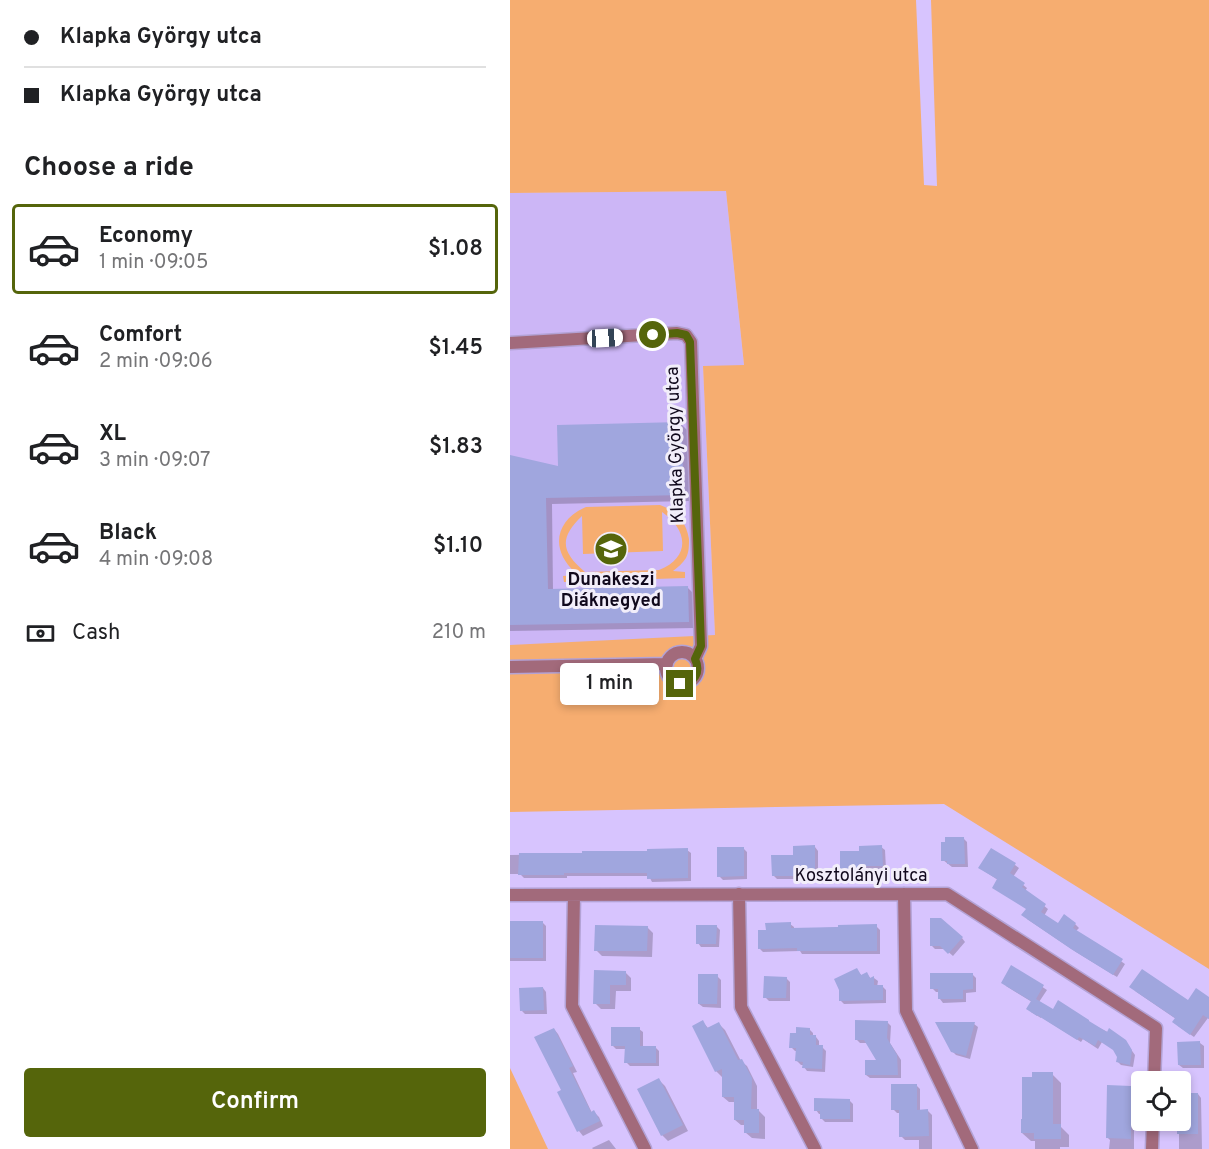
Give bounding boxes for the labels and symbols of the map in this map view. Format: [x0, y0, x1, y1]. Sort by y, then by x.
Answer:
route start [639, 321, 666, 348]
car [587, 328, 623, 348]
street label: Klapka György utca [662, 366, 690, 524]
school or university icon: Dunakeszi Diáknegyed [593, 531, 629, 567]
place label: Dunakeszi Diáknegyed [561, 569, 661, 613]
callout: 1 min [560, 663, 659, 705]
route end [666, 670, 693, 697]
street label: Kosztolányi utca [795, 865, 927, 888]

